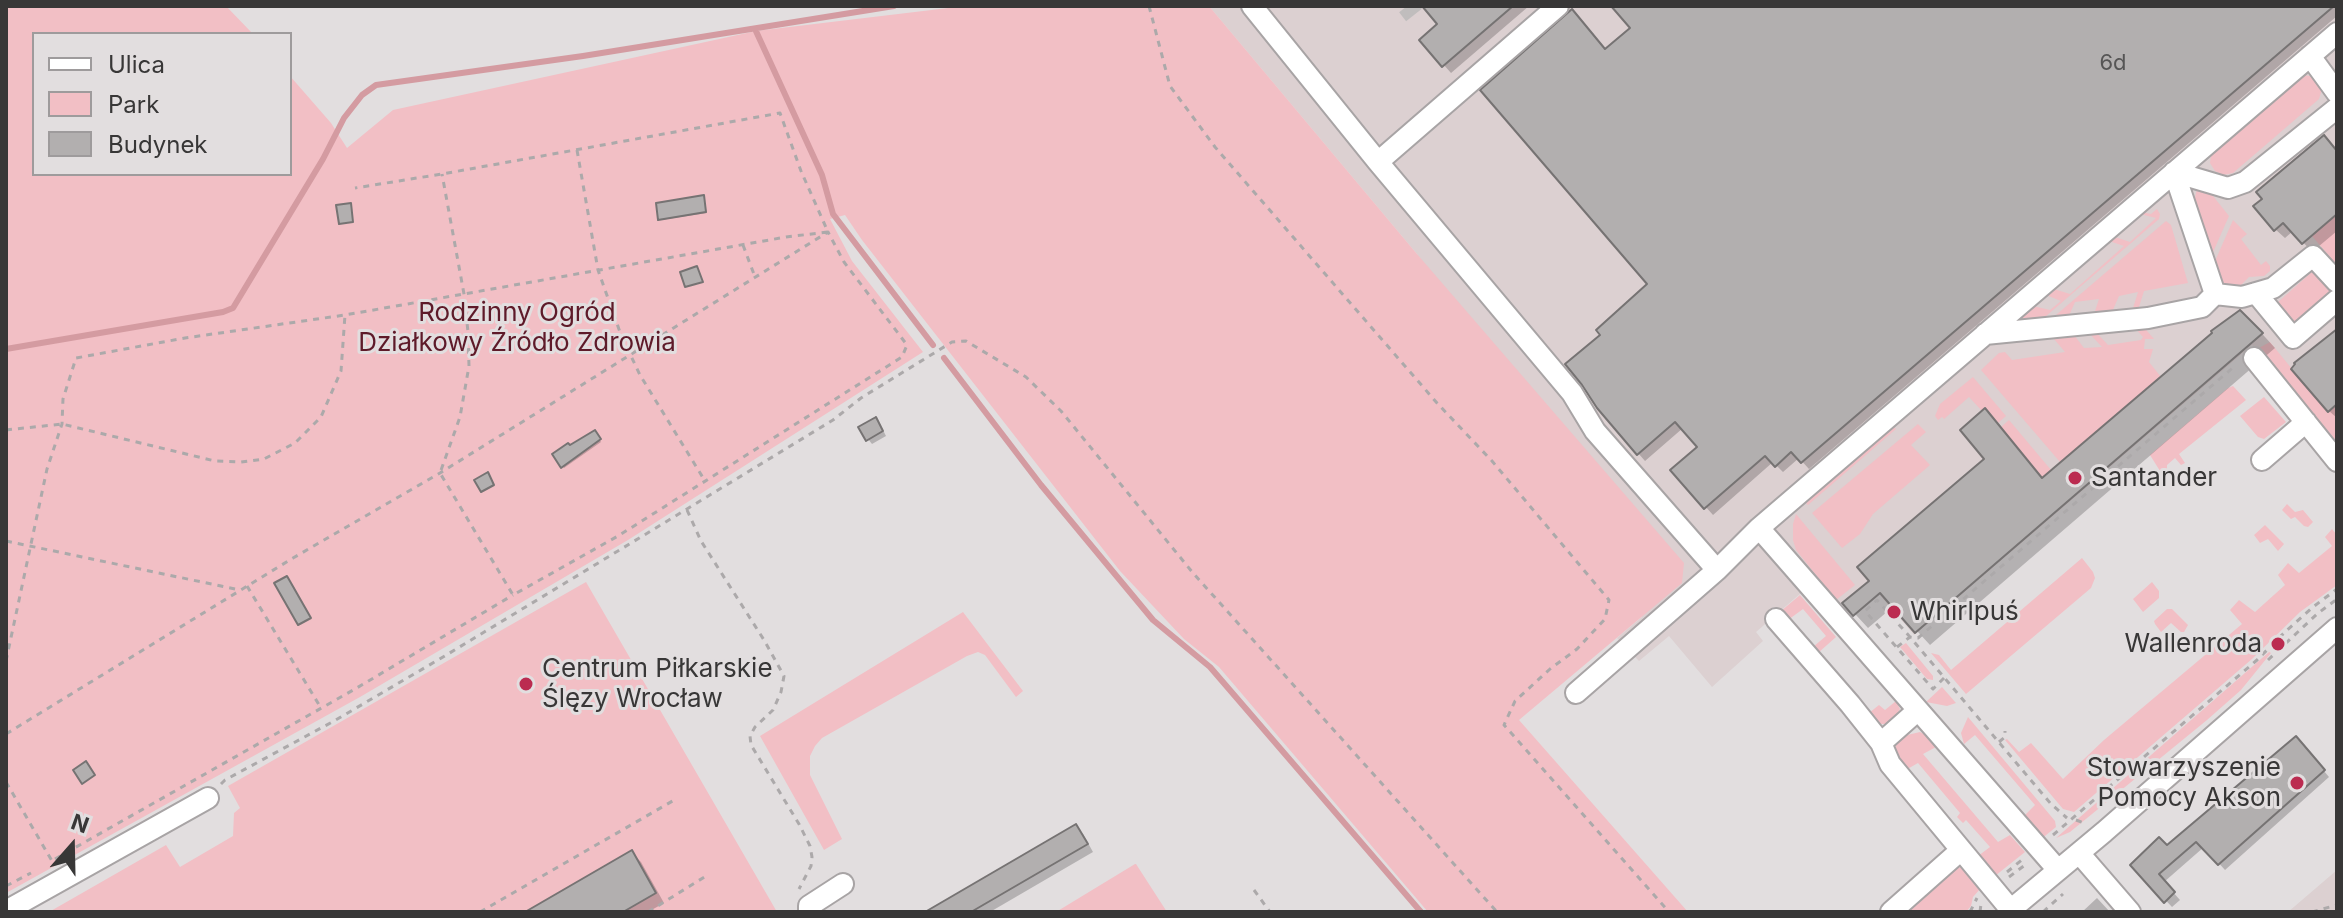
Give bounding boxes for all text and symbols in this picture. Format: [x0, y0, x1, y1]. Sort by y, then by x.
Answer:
legend [32, 32, 292, 176]
text: Ulica [108, 50, 165, 79]
house number: 6d [2099, 50, 2127, 76]
text: Park [108, 90, 159, 119]
text: Budynek [108, 130, 208, 159]
park label: Rodzinny Ogród Działkowy Źródło Zdrowia [358, 297, 676, 358]
place label: Santander [2091, 462, 2217, 494]
marker: Santander [2066, 469, 2084, 487]
place label: Whirlpuś [1910, 596, 2019, 628]
marker: Whirlpuś [1885, 603, 1903, 621]
place label: Wallenroda [2125, 628, 2262, 660]
marker: Wallenroda [2269, 635, 2287, 653]
place label: Centrum Piłkarskie Ślęzy Wrocław [542, 653, 773, 714]
marker: Centrum Piłkarskie Ślęzy Wrocław [517, 675, 535, 693]
place label: Stowarzyszenie Pomocy Akson [2087, 752, 2281, 814]
marker: Stowarzyszenie Pomocy Akson [2288, 774, 2306, 792]
north arrow [32, 806, 112, 886]
text: N [68, 808, 93, 839]

